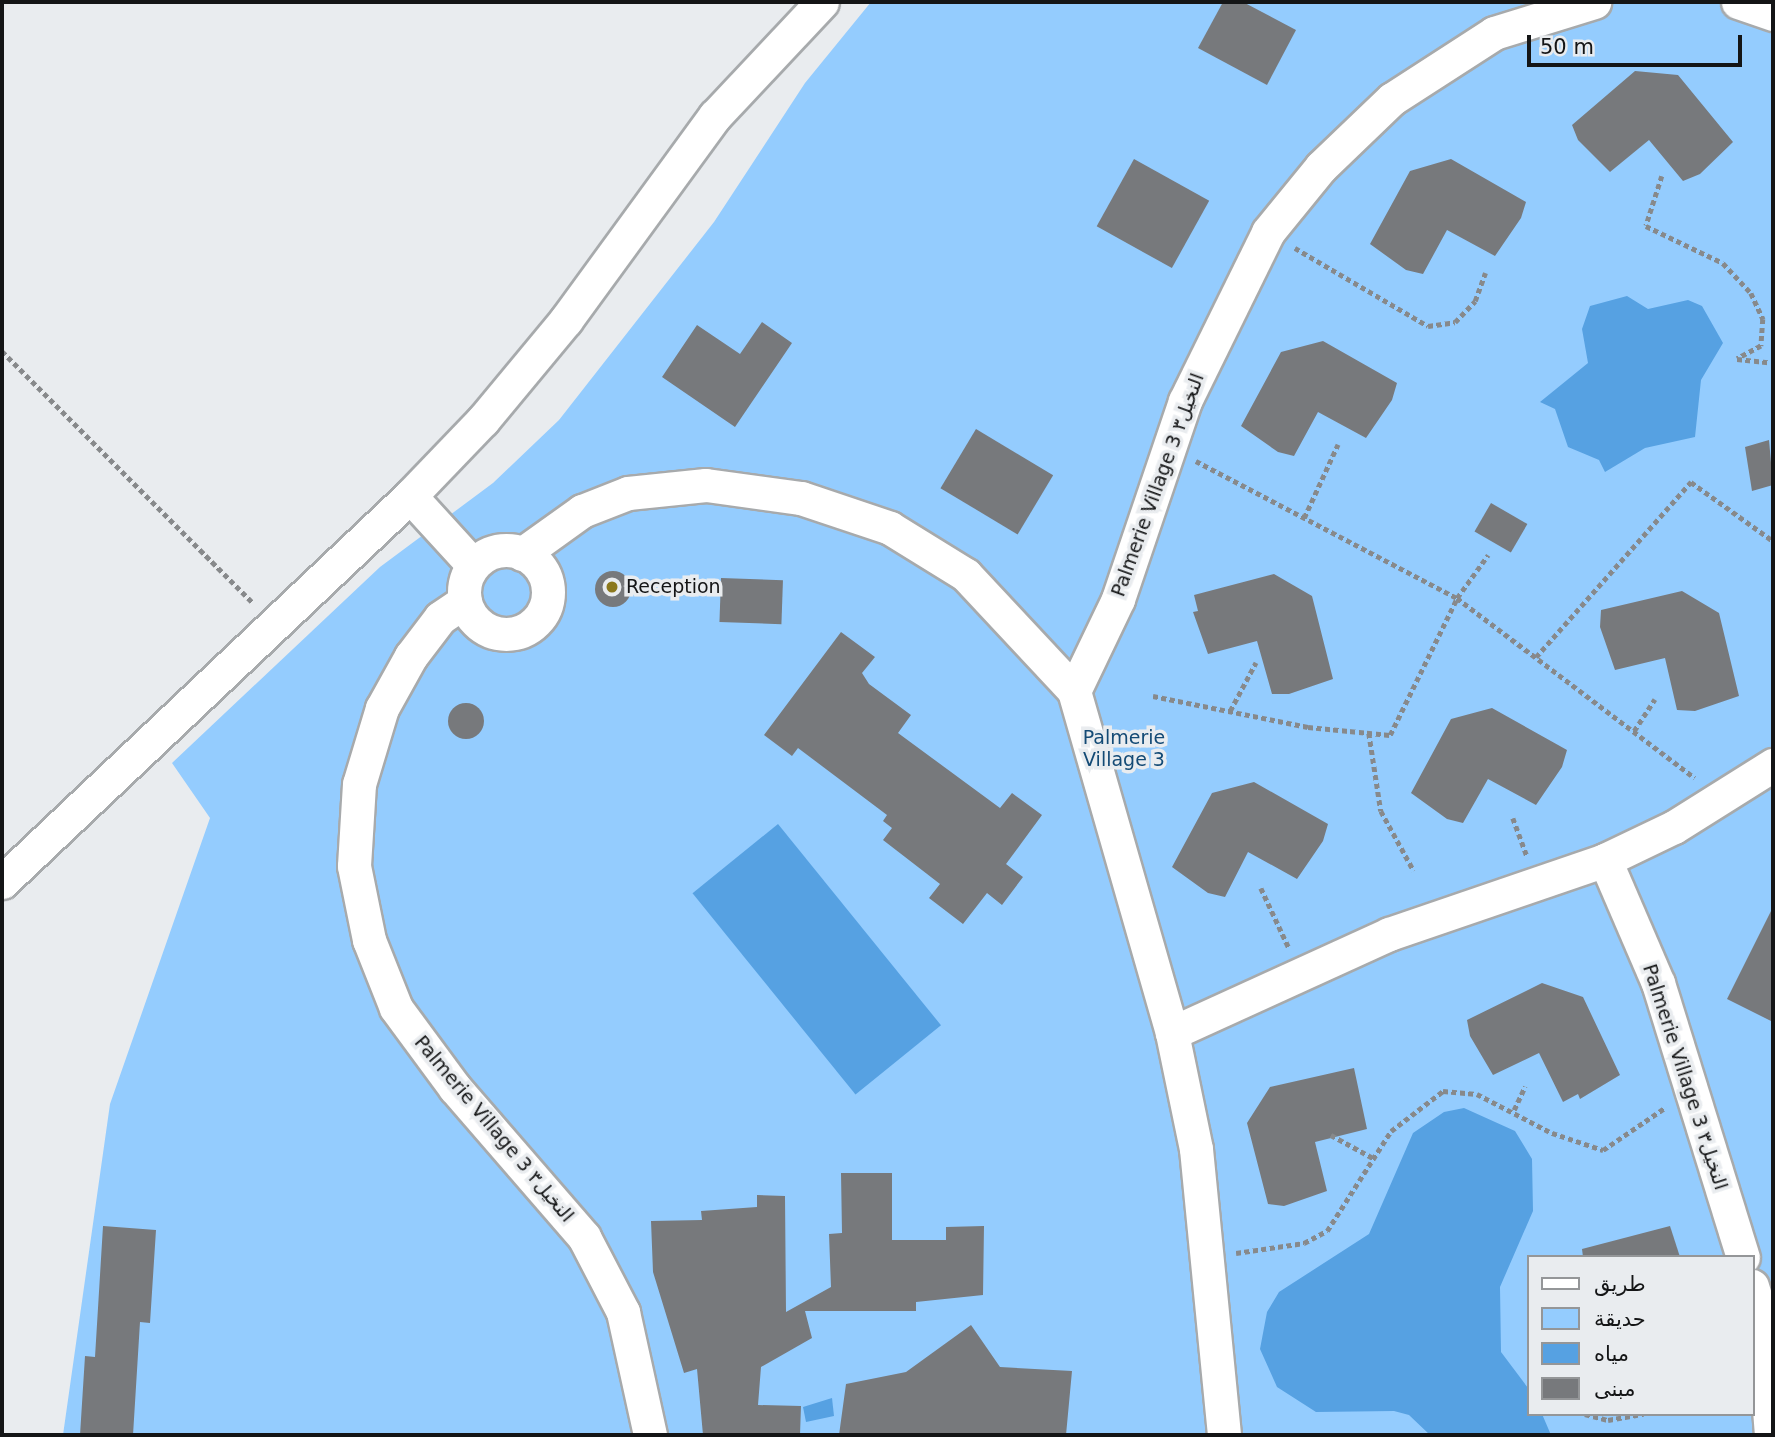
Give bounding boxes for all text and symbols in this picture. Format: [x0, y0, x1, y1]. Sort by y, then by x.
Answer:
scale bar [1530, 21, 1745, 65]
text: 50 m [1540, 35, 1594, 59]
street label: Palmerie Village 3 النخيل٣ [1107, 370, 1209, 600]
place label: Reception [626, 576, 721, 598]
marker: Reception [604, 579, 620, 595]
park label: Palmerie Village 3 [1083, 727, 1165, 771]
street label: Palmerie Village 3 النخيل٣ [1638, 961, 1732, 1193]
street label: Palmerie Village 3 النخيل٣ [409, 1031, 579, 1227]
legend [1526, 1255, 1754, 1416]
text: طريق [1594, 1272, 1646, 1296]
text: حديقة [1594, 1307, 1646, 1331]
text: مياه [1594, 1342, 1629, 1366]
text: مبنى [1594, 1377, 1635, 1401]

